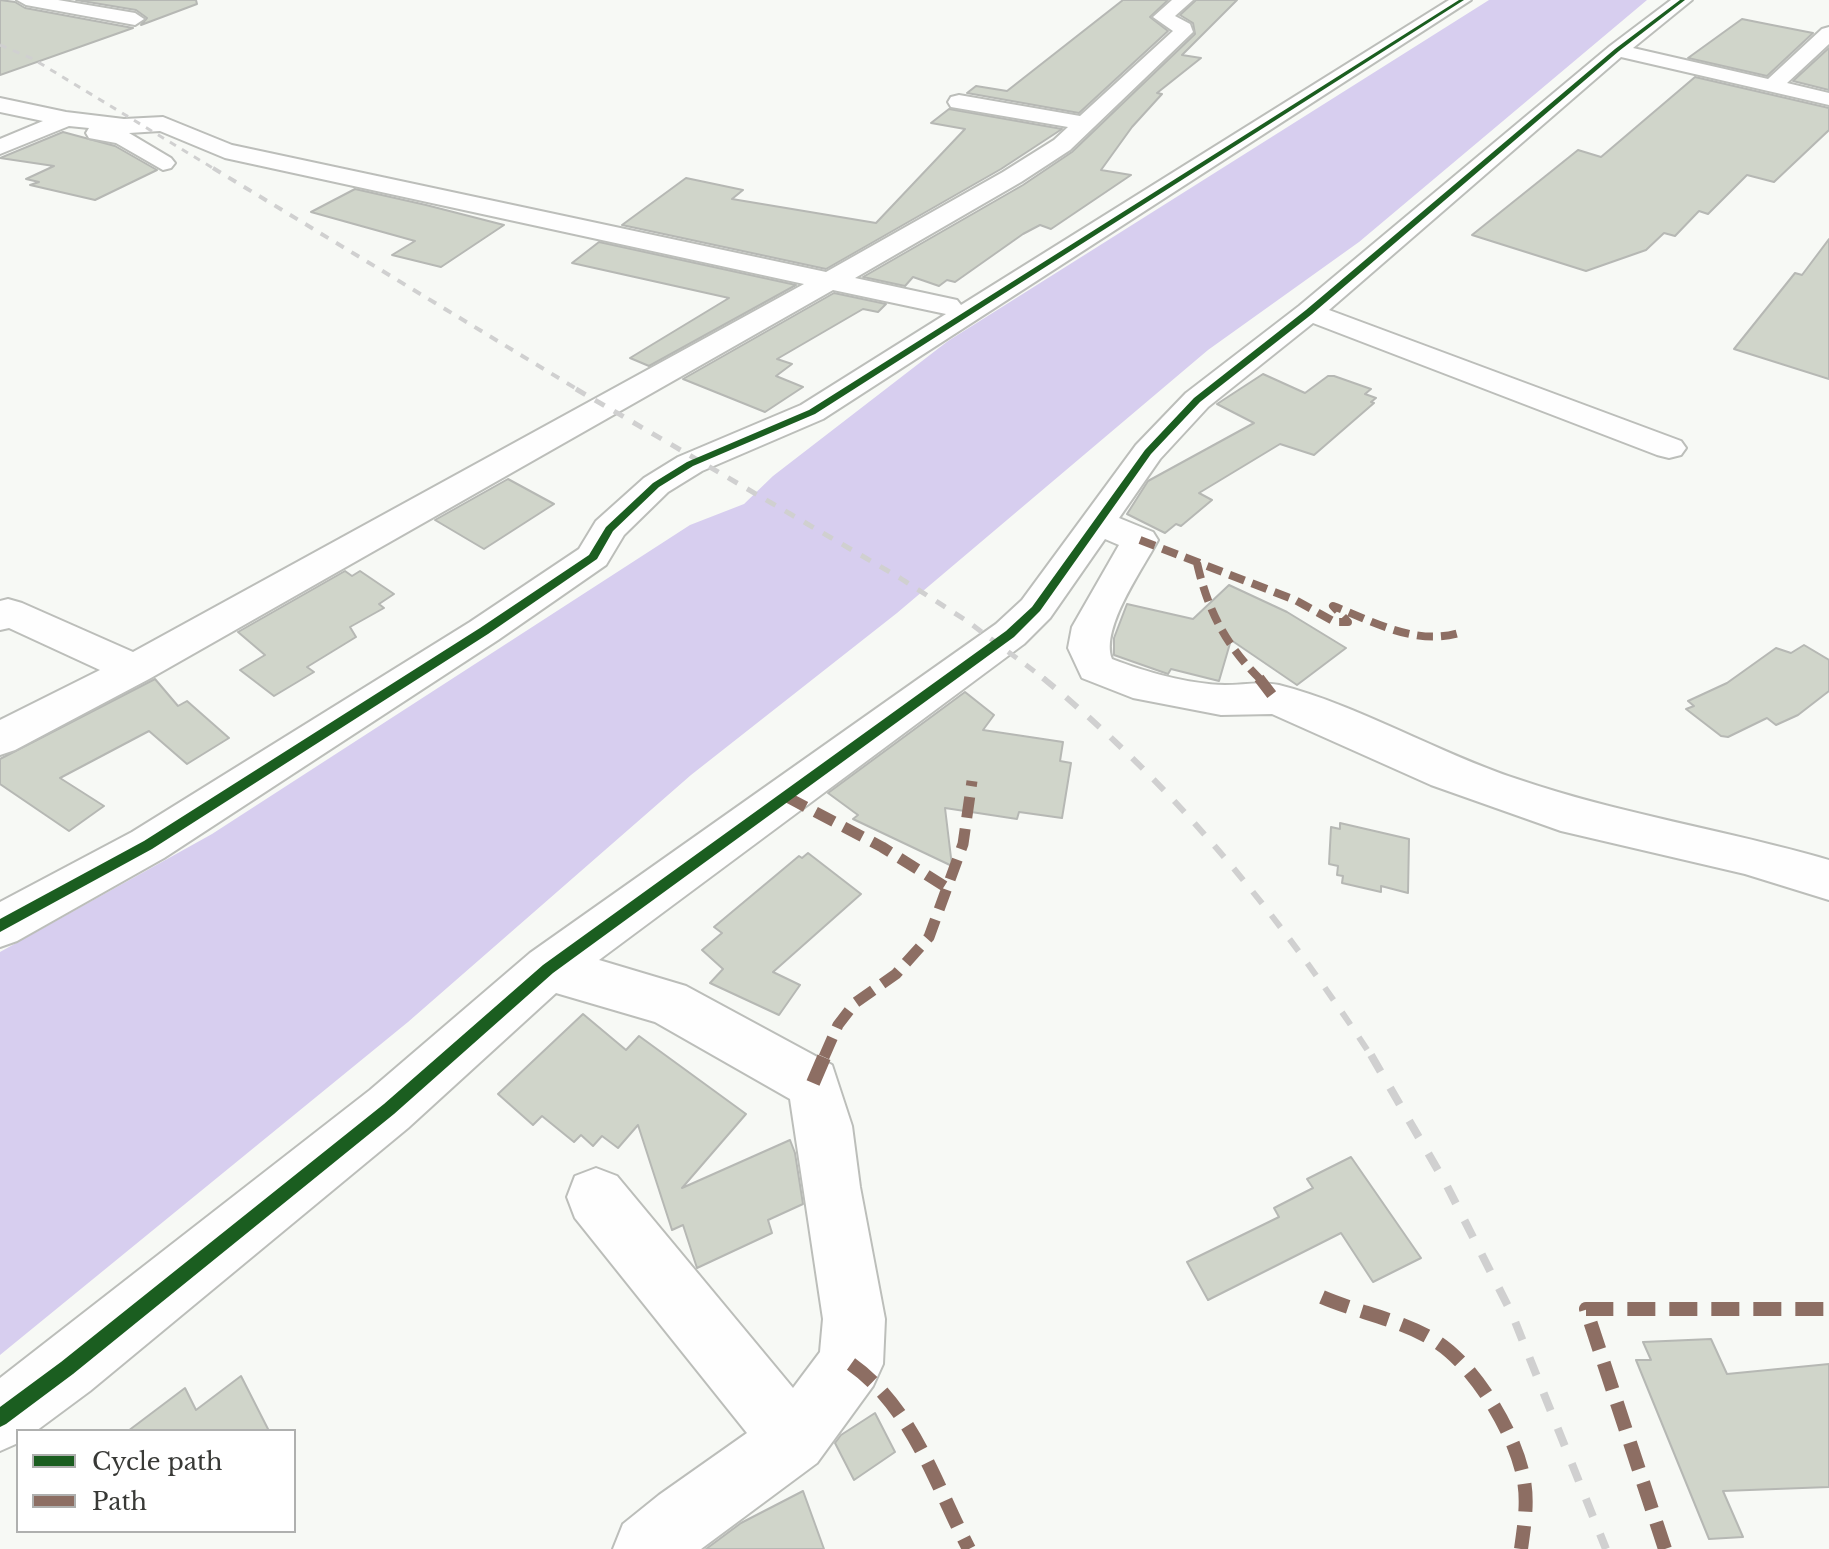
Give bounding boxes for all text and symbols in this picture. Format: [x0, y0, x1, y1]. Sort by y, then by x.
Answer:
legend [16, 1429, 296, 1533]
text: Cycle path [92, 1447, 223, 1476]
text: Path [92, 1487, 147, 1516]

